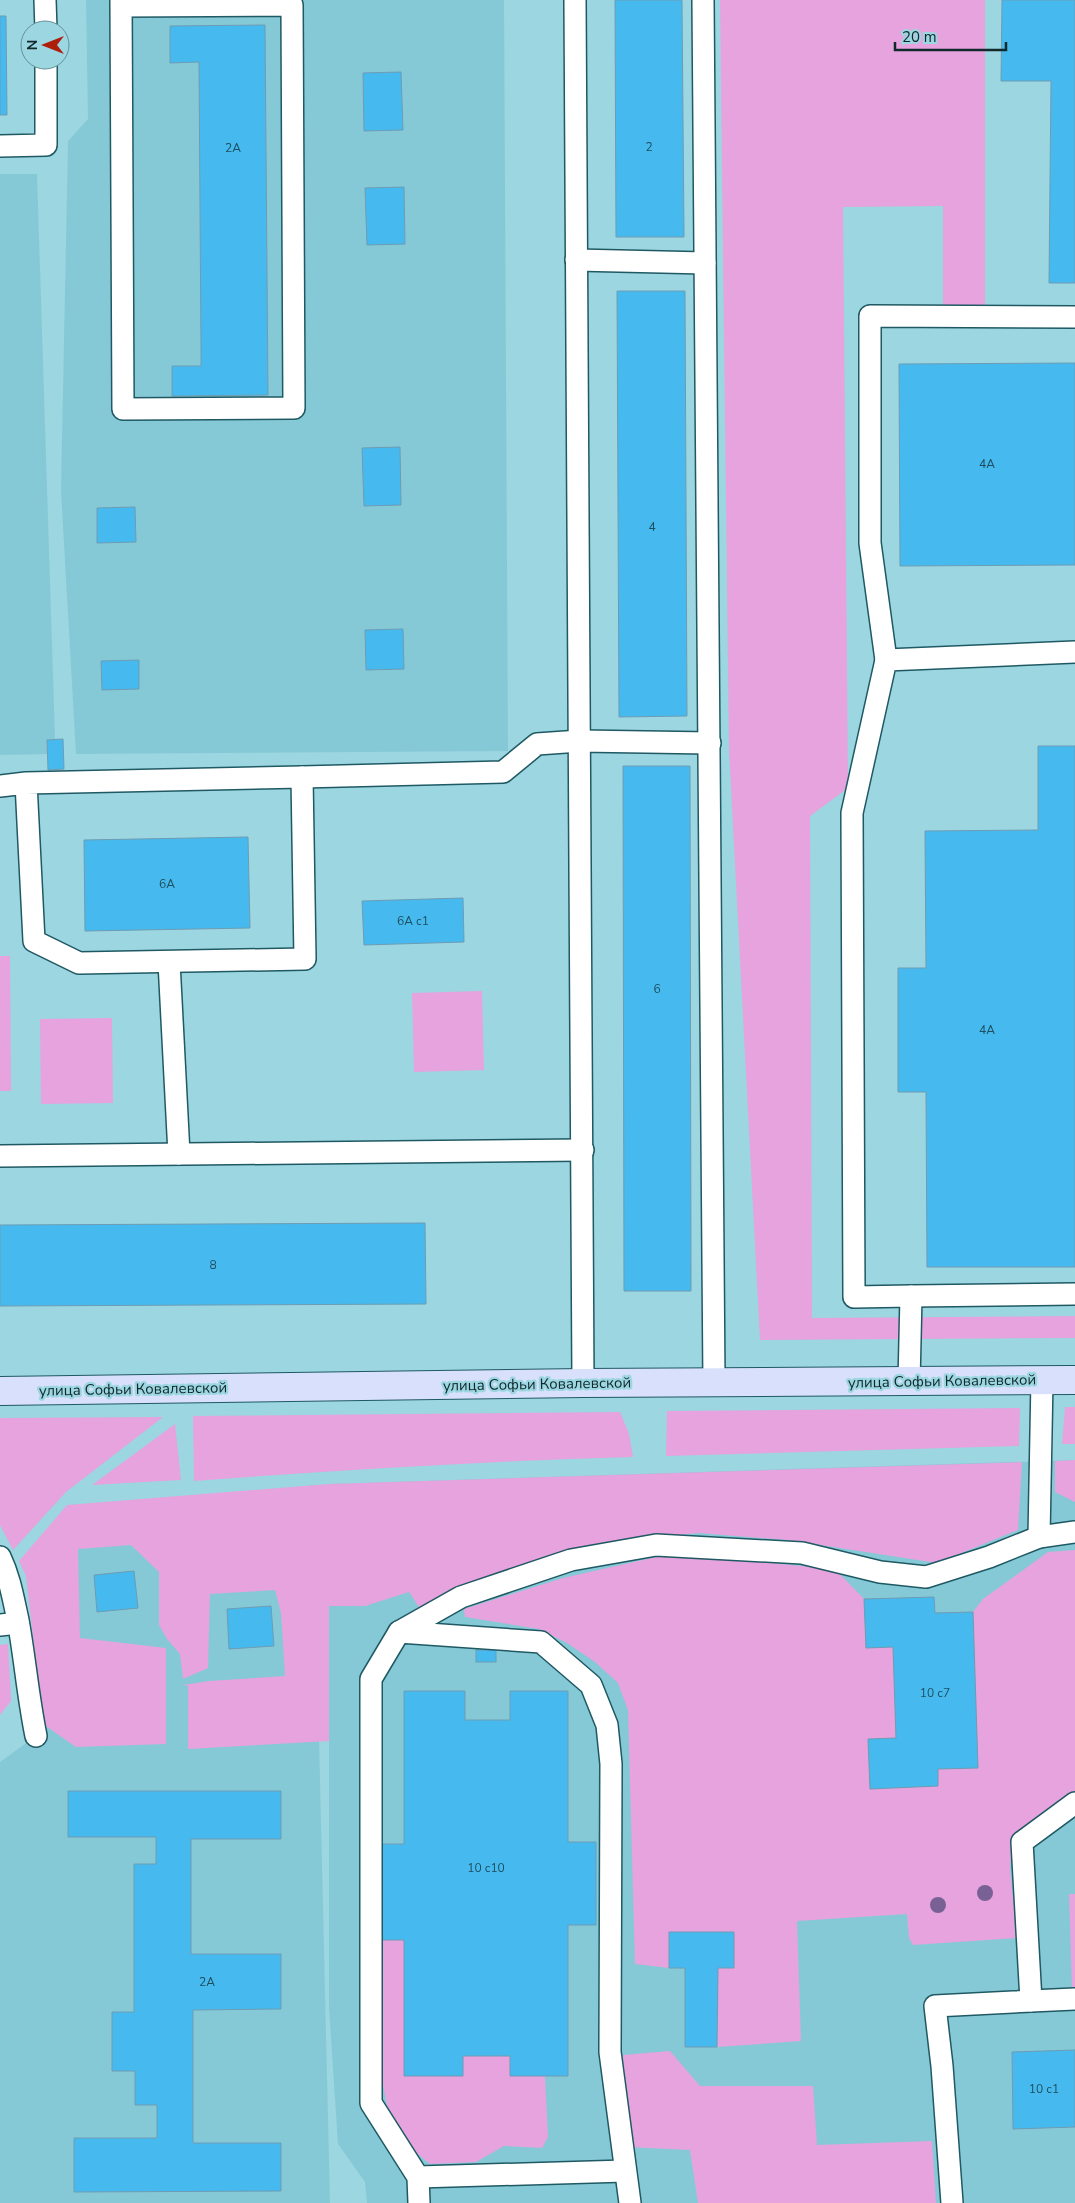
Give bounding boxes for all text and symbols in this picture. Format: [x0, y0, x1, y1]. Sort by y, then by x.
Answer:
north arrow [20, 20, 70, 70]
scale bar [895, 20, 1006, 52]
text: 20 m [902, 27, 937, 47]
text: N [23, 40, 42, 50]
house number: 2 [645, 139, 653, 155]
house number: 2А [225, 140, 241, 156]
house number: 4А [979, 456, 995, 472]
house number: 4 [648, 519, 656, 535]
house number: 6А [159, 876, 175, 892]
house number: 6А с1 [397, 913, 429, 929]
house number: 6 [653, 981, 661, 997]
house number: 4А [979, 1022, 995, 1038]
house number: 8 [209, 1257, 217, 1273]
street label: улица Софьи Ковалевской [848, 1369, 1036, 1393]
street label: улица Софьи Ковалевской [443, 1372, 631, 1396]
street label: улица Софьи Ковалевской [39, 1377, 227, 1401]
house number: 10 с7 [920, 1685, 950, 1701]
house number: 10 с10 [467, 1860, 505, 1876]
house number: 2А [199, 1974, 215, 1990]
house number: 10 с1 [1029, 2081, 1059, 2097]

